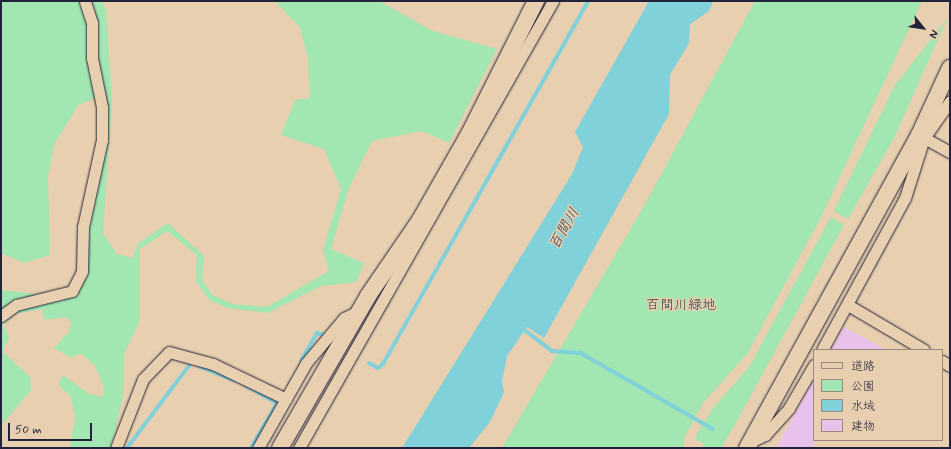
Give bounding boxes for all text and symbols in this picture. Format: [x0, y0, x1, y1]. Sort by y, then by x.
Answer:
north arrow [903, 8, 943, 48]
text: N [926, 27, 941, 41]
water label: 百間川 [546, 205, 584, 253]
park label: 百間川緑地 [646, 297, 716, 313]
legend [813, 349, 943, 441]
text: 道路 [851, 359, 875, 375]
text: 公園 [851, 379, 875, 395]
text: 水域 [851, 399, 875, 415]
scale bar [10, 415, 94, 441]
text: 建物 [851, 419, 875, 435]
text: 50 m [15, 422, 42, 438]

